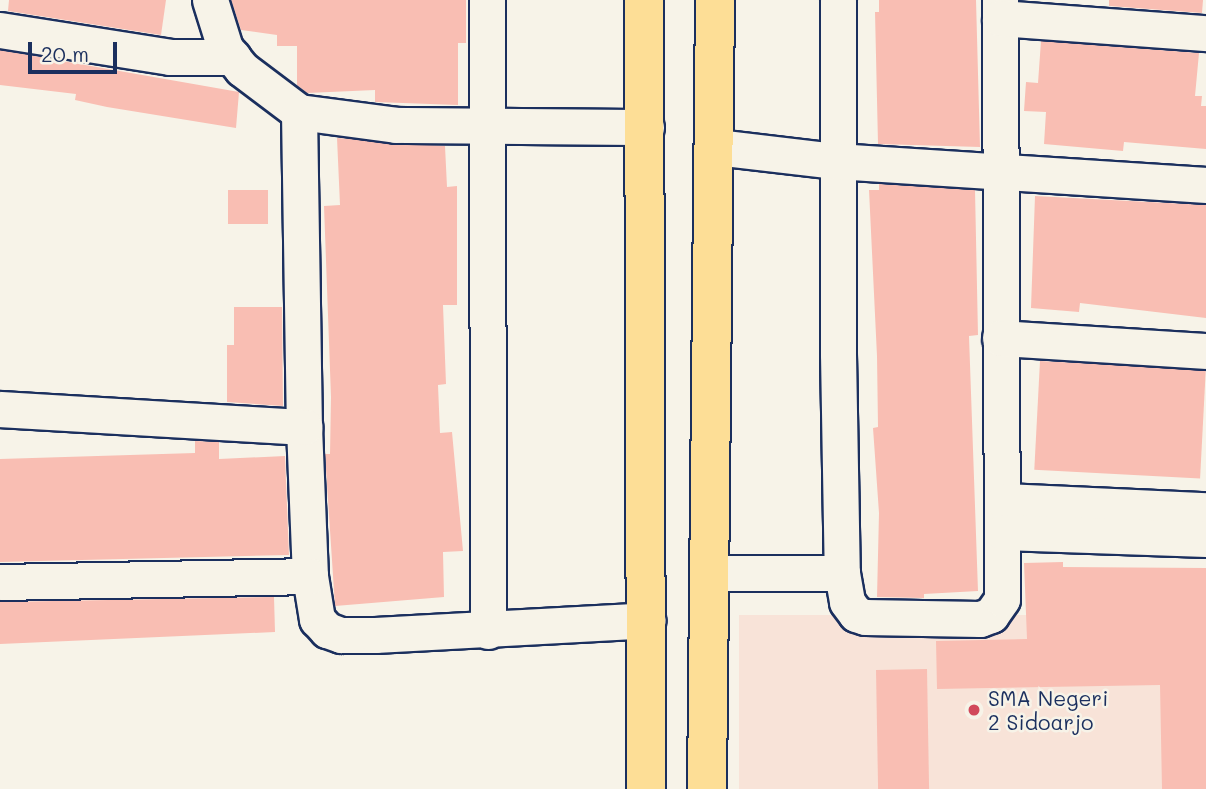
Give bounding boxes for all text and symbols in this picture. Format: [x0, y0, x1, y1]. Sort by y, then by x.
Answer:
scale bar [32, 28, 121, 72]
text: 20 m [41, 40, 89, 67]
place label: SMA Negeri 2 Sidoarjo [988, 685, 1108, 735]
marker: SMA Negeri 2 Sidoarjo [966, 702, 982, 718]

